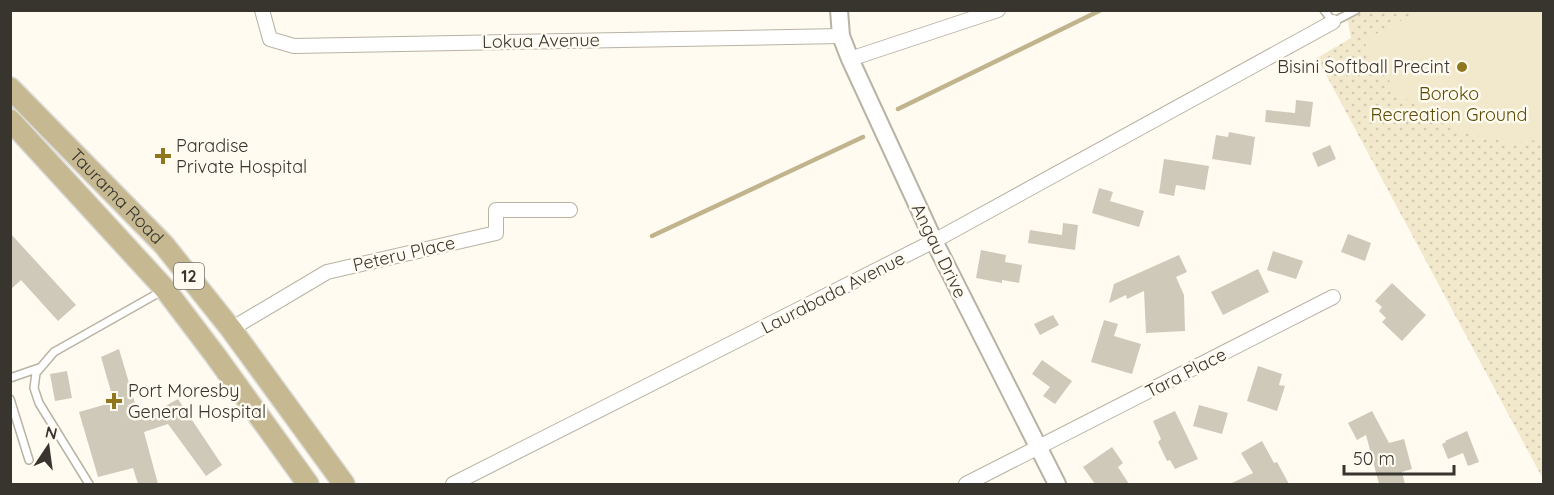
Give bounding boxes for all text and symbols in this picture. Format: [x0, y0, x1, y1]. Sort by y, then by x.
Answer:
street label: Lokua Avenue [482, 28, 600, 53]
place label: Bisini Softball Precint [1277, 55, 1450, 78]
marker: Bisini Softball Precint [1455, 60, 1469, 74]
park label: Boroko Recreation Ground [1371, 82, 1527, 126]
place label: Paradise Private Hospital [176, 134, 307, 178]
street label: Taurama Road [65, 144, 169, 249]
marker: Paradise Private Hospital [154, 147, 172, 165]
street label: Angau Drive [907, 200, 972, 302]
street label: Peteru Place [351, 231, 457, 276]
street label: Laurabada Avenue [757, 246, 909, 339]
road number: 12 [174, 263, 204, 289]
street label: Tara Place [1141, 342, 1230, 403]
place label: Port Moresby General Hospital [128, 379, 266, 423]
marker: Port Moresby General Hospital [105, 392, 123, 410]
north arrow [18, 417, 78, 477]
text: N [43, 421, 59, 443]
scale bar [1344, 438, 1454, 476]
text: 50 m [1353, 447, 1395, 470]

